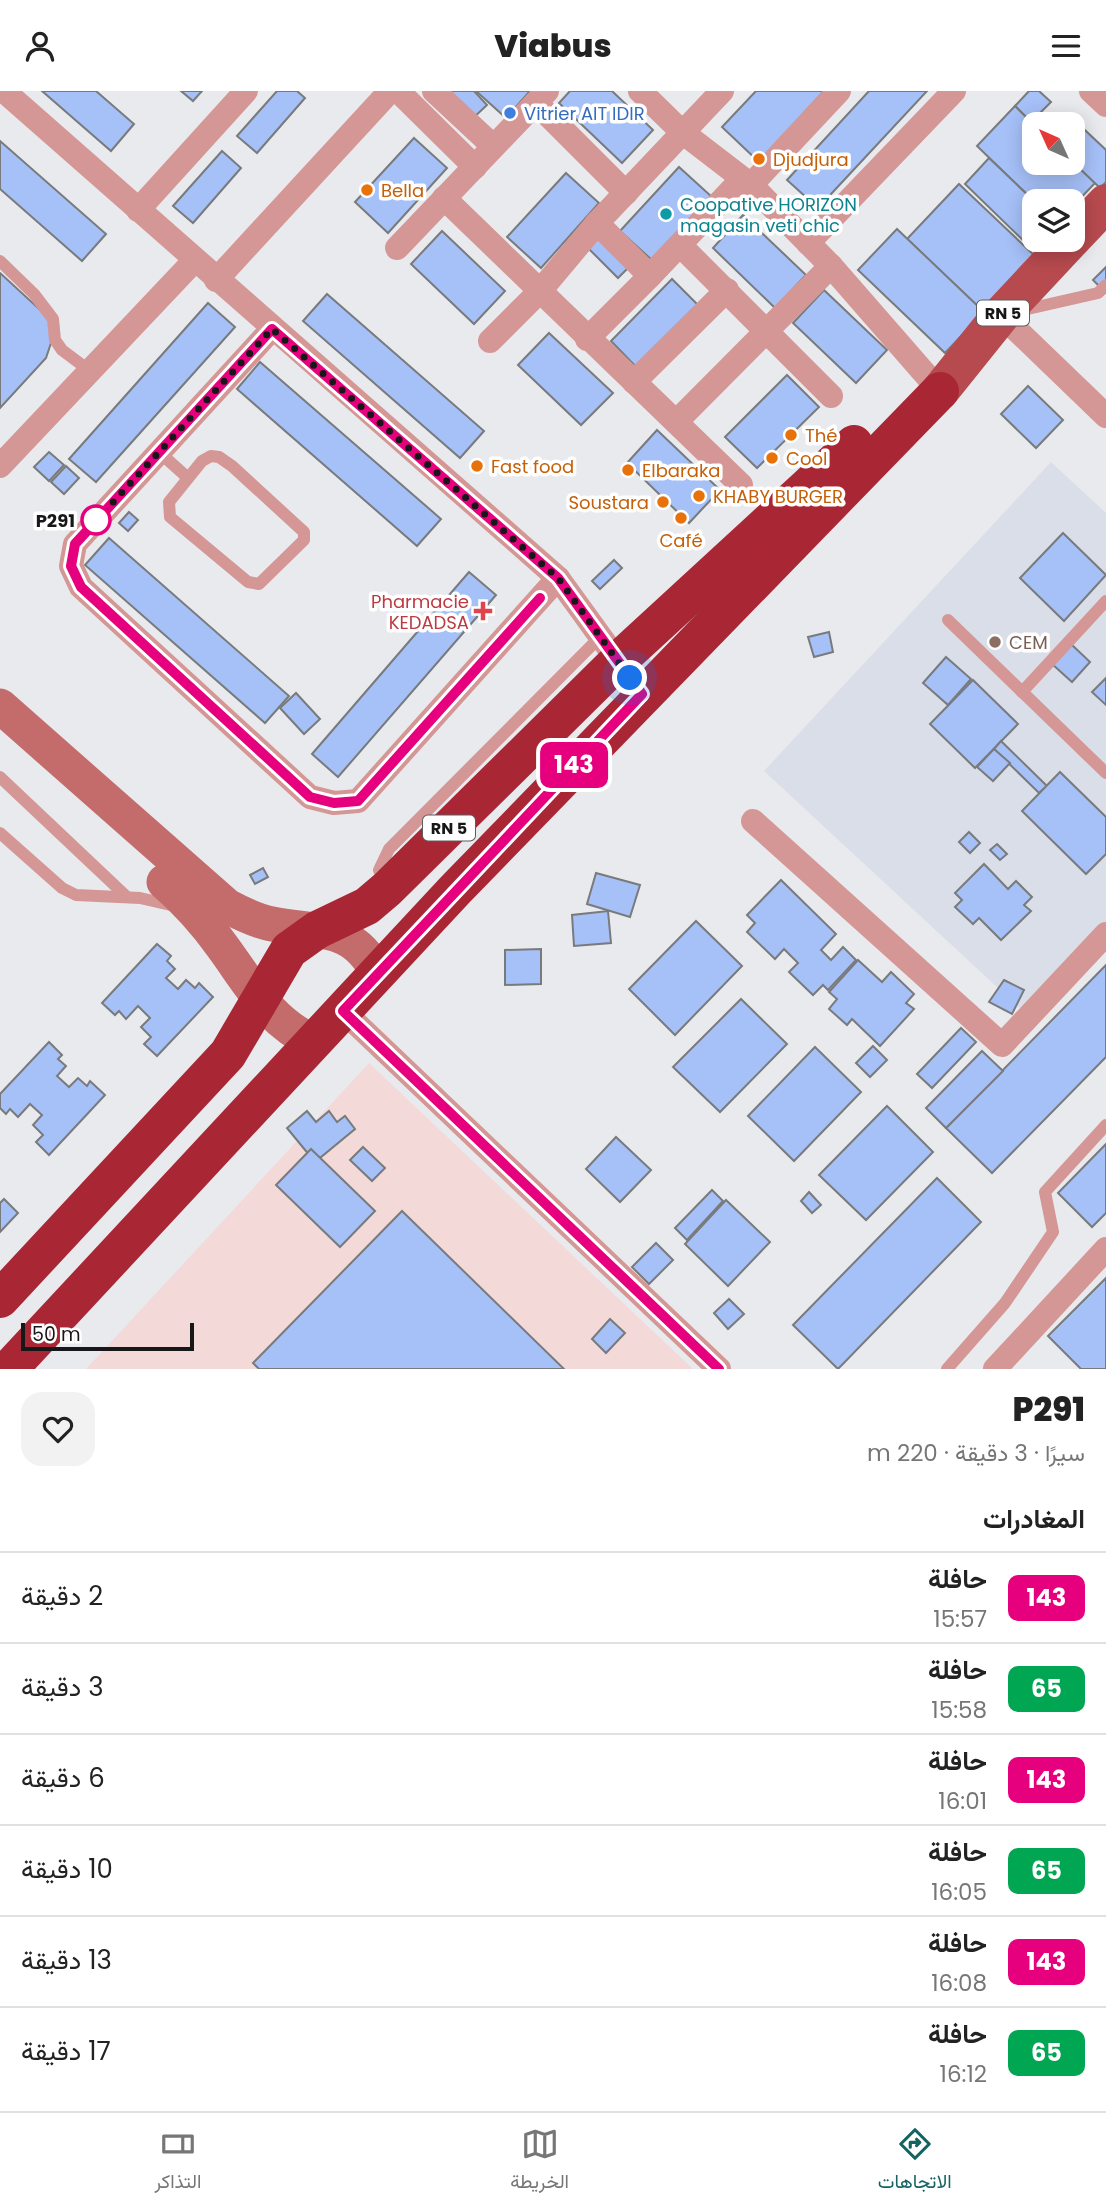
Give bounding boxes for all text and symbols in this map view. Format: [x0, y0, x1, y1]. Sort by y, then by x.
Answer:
text: Viabus [494, 23, 612, 68]
icon: person [21, 27, 59, 65]
icon: menu [1047, 27, 1085, 65]
place label: Vitrier AIT IDIR [524, 101, 645, 126]
marker: Vitrier AIT IDIR [502, 105, 518, 121]
north arrow [1022, 112, 1085, 175]
map controls [1022, 112, 1085, 252]
place label: Djudjura [773, 147, 849, 172]
marker: Djudjura [751, 151, 767, 167]
place label: Bella [381, 178, 424, 203]
marker: Bella [359, 182, 375, 198]
button: layers [1022, 189, 1085, 252]
place label: Coopative HORIZON magasin veti chic [680, 192, 857, 238]
marker: Coopative HORIZON magasin veti chic [658, 206, 674, 222]
road number: RN 5 [977, 301, 1029, 325]
place label: Thé [805, 423, 837, 448]
marker: Thé [783, 427, 799, 443]
place label: Cool [786, 446, 827, 471]
marker: Cool [764, 450, 780, 466]
place label: Fast food [491, 454, 574, 479]
marker: Fast food [469, 458, 485, 474]
place label: Elbaraka [642, 458, 720, 483]
marker: Elbaraka [620, 462, 636, 478]
place label: KHABY BURGER [713, 484, 843, 509]
marker: KHABY BURGER [691, 488, 707, 504]
place label: Soustara [568, 490, 649, 515]
marker: Soustara [655, 494, 671, 510]
marker: P291 [81, 505, 111, 535]
place label: P291 [36, 508, 75, 533]
marker: Café [673, 510, 689, 526]
place label: Café [659, 528, 703, 553]
place label: Pharmacie KEDADSA [371, 589, 469, 635]
marker: Pharmacie KEDADSA [475, 603, 491, 619]
place label: CEM [1009, 630, 1048, 655]
marker: CEM [987, 634, 1003, 650]
your location [612, 660, 647, 695]
line badge: 143 [534, 742, 614, 788]
text: 143 [554, 748, 594, 781]
road number: RN 5 [423, 815, 475, 841]
scale bar [21, 1320, 194, 1352]
text: 50 m [32, 1321, 81, 1348]
text: P291 [1012, 1386, 1085, 1433]
button: heart [21, 1392, 95, 1466]
text: سيرًا · 3 دقيقة · 220 m [867, 1437, 1085, 1469]
text: المغادرات [983, 1501, 1085, 1537]
text: حافلة [928, 1561, 987, 1597]
text: 2 دقيقة [21, 1578, 103, 1614]
text: 143 [1027, 1581, 1066, 1614]
text: 15:57 [933, 1603, 987, 1635]
text: حافلة [928, 1652, 987, 1688]
text: 3 دقيقة [21, 1669, 103, 1705]
text: 65 [1031, 1672, 1062, 1705]
text: 15:58 [931, 1694, 987, 1726]
text: حافلة [928, 1743, 987, 1779]
text: 6 دقيقة [21, 1760, 105, 1796]
text: 143 [1027, 1763, 1066, 1796]
text: 16:01 [938, 1785, 987, 1817]
text: حافلة [928, 1834, 987, 1870]
text: 10 دقيقة [21, 1851, 113, 1887]
text: 65 [1031, 1854, 1062, 1887]
text: 16:05 [931, 1876, 987, 1908]
text: حافلة [928, 1925, 987, 1961]
text: 13 دقيقة [21, 1942, 112, 1978]
text: 143 [1027, 1945, 1066, 1978]
text: 16:08 [931, 1967, 987, 1999]
text: حافلة [928, 2016, 987, 2052]
text: 17 دقيقة [21, 2033, 111, 2069]
text: 65 [1031, 2036, 1062, 2069]
text: 16:12 [940, 2058, 987, 2090]
tab: التذاكر [154, 2125, 201, 2198]
tab: الخريطة [510, 2125, 569, 2198]
tab: الاتجاهات [878, 2125, 952, 2198]

